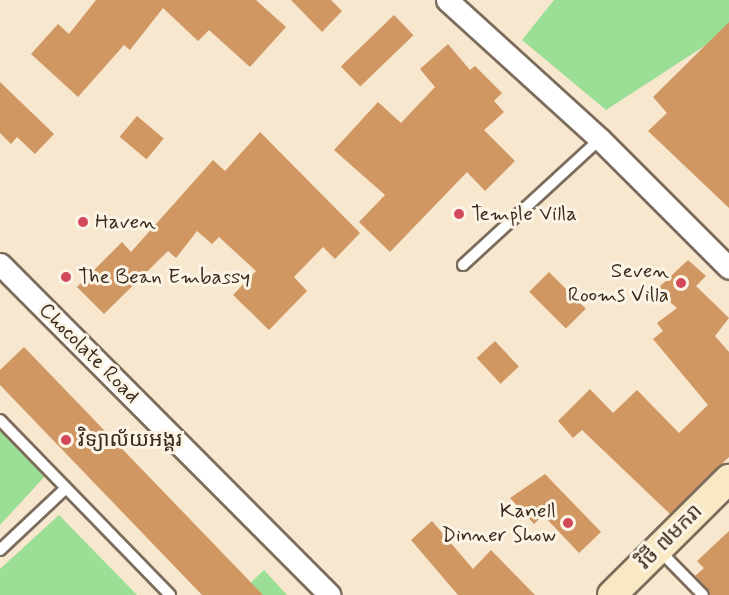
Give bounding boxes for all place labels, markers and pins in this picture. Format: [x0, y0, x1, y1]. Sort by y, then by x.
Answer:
place label: Temple Villa [471, 201, 577, 227]
marker: Temple Villa [452, 207, 466, 221]
place label: Haven [95, 209, 156, 235]
marker: Haven [76, 215, 90, 229]
place label: Seven Rooms Villa [568, 258, 669, 308]
place label: The Bean Embassy [78, 264, 247, 290]
marker: The Bean Embassy [59, 270, 73, 284]
marker: Seven Rooms Villa [674, 276, 688, 290]
place label: វិទ្យាល័យអង្គរ [78, 427, 182, 453]
marker: វិទ្យាល័យអង្គរ [59, 433, 73, 447]
place label: Kanell Dinner Show [441, 498, 556, 548]
marker: Kanell Dinner Show [561, 516, 575, 530]

